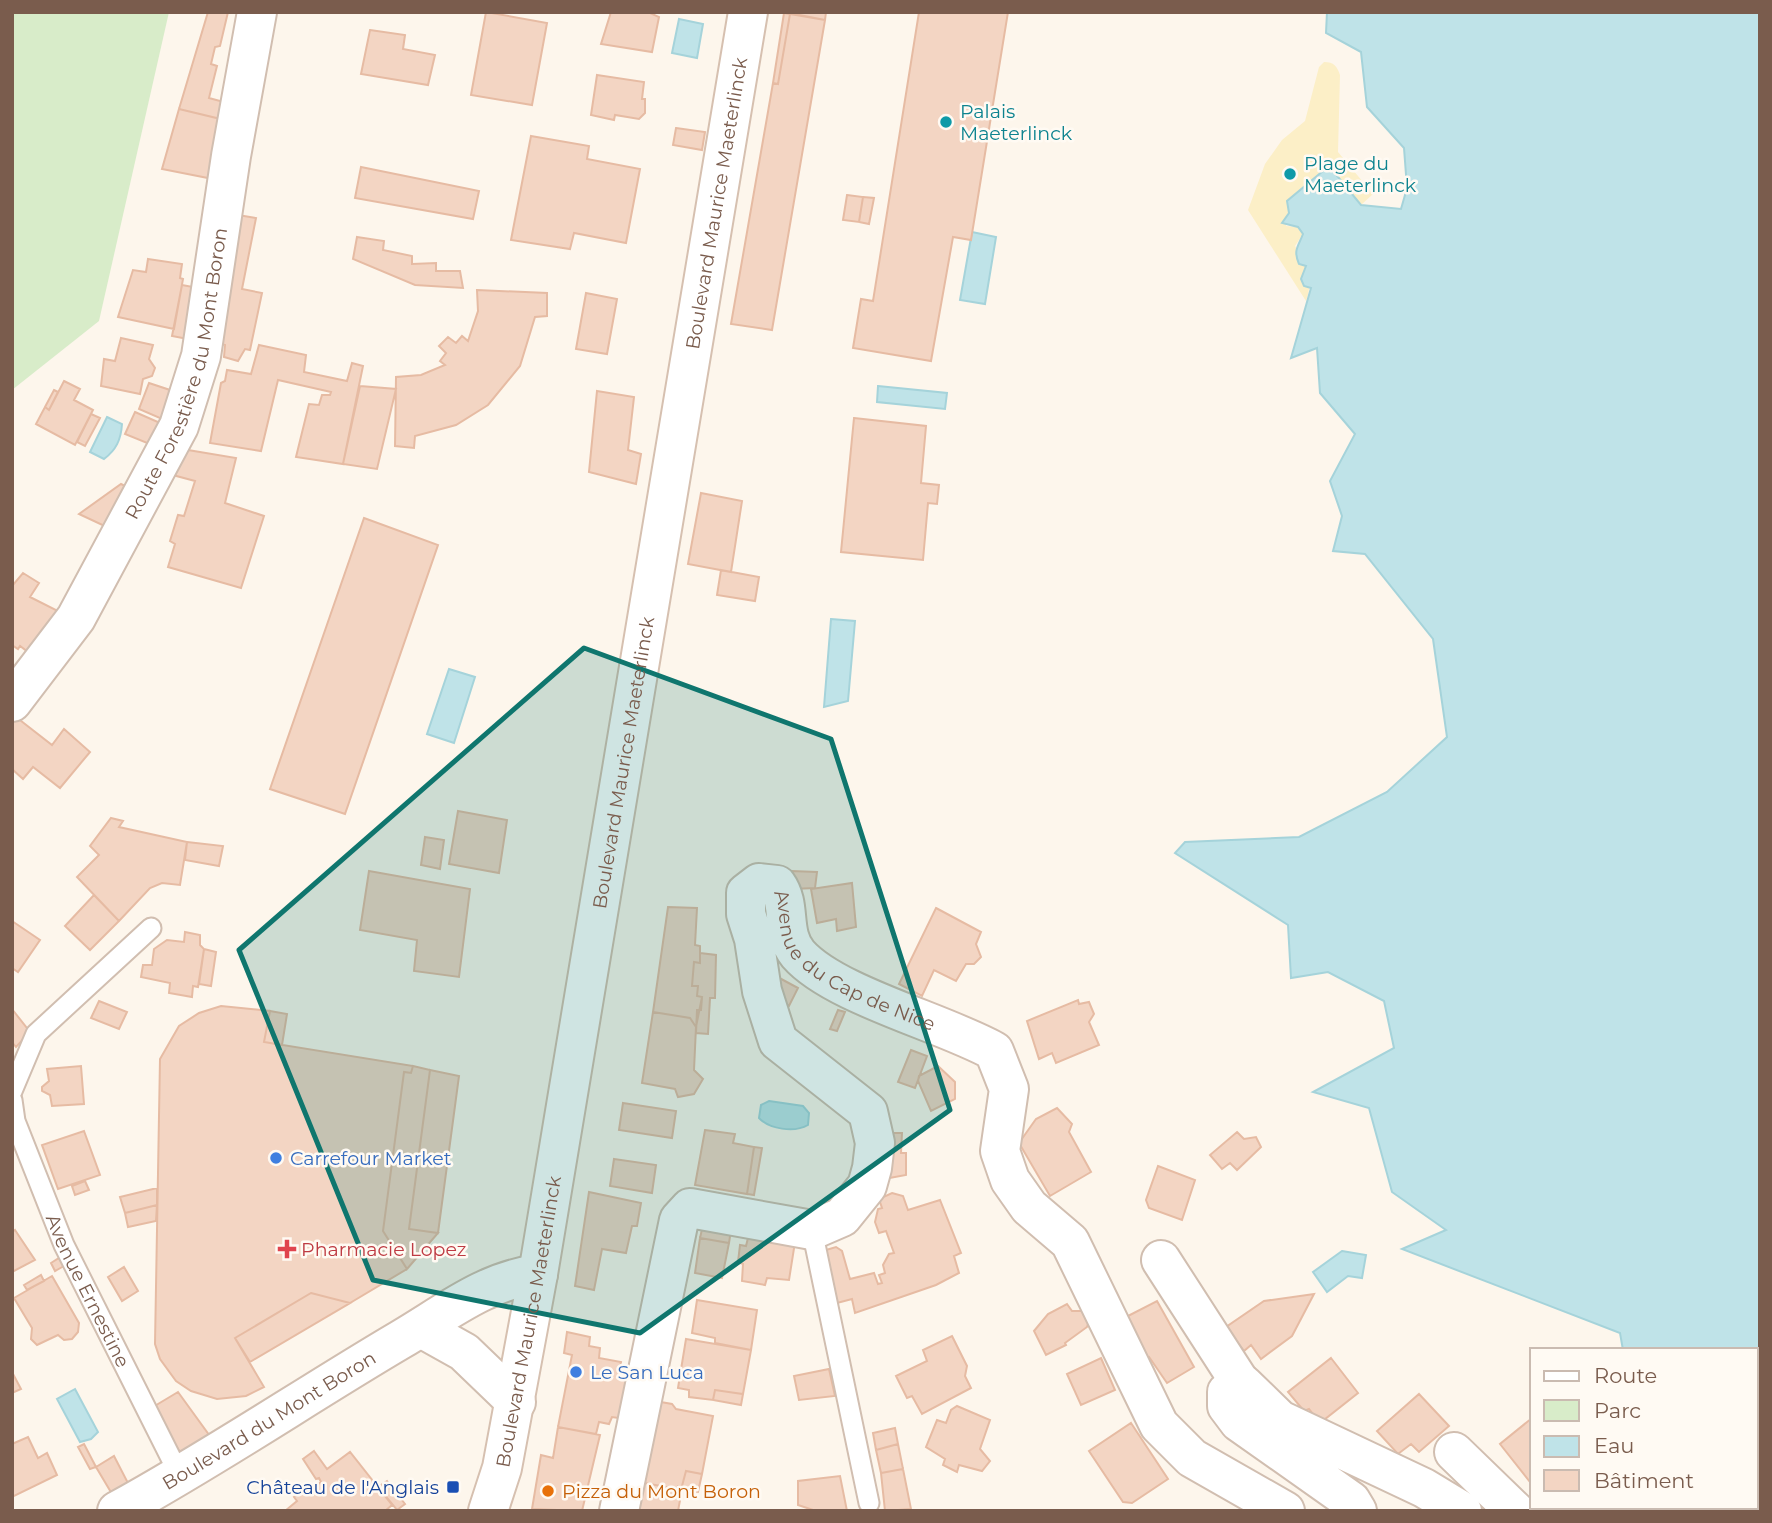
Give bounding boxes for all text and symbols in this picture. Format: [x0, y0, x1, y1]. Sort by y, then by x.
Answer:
street label: Boulevard Maurice Maeterlinck [681, 55, 752, 351]
place label: Palais Maeterlinck [960, 100, 1073, 145]
marker: Palais Maeterlinck [938, 114, 954, 130]
place label: Plage du Maeterlinck [1304, 152, 1417, 197]
marker: Plage du Maeterlinck [1282, 166, 1298, 182]
street label: Route Forestière du Mont Boron [120, 226, 232, 523]
street label: Boulevard Maurice Maeterlinck [588, 614, 659, 910]
street label: Avenue du Cap de Nice [769, 887, 939, 1036]
place label: Carrefour Market [290, 1147, 452, 1170]
marker: Carrefour Market [268, 1150, 284, 1166]
street label: Boulevard Maurice Maeterlinck [491, 1174, 566, 1469]
street label: Avenue Ernestine [41, 1211, 135, 1371]
place label: Pharmacie Lopez [301, 1238, 467, 1261]
marker: Pharmacie Lopez [279, 1241, 295, 1257]
street label: Boulevard du Mont Boron [158, 1346, 380, 1495]
legend [1530, 1348, 1758, 1509]
place label: Le San Luca [590, 1361, 704, 1384]
text: Route [1594, 1363, 1657, 1388]
marker: Le San Luca [568, 1364, 584, 1380]
text: Parc [1594, 1398, 1641, 1423]
text: Eau [1594, 1433, 1634, 1458]
text: Bâtiment [1594, 1468, 1694, 1493]
place label: Château de l'Anglais [246, 1476, 439, 1499]
marker: Château de l'Anglais [445, 1479, 461, 1495]
place label: Pizza du Mont Boron [562, 1480, 761, 1503]
marker: Pizza du Mont Boron [540, 1483, 556, 1499]

